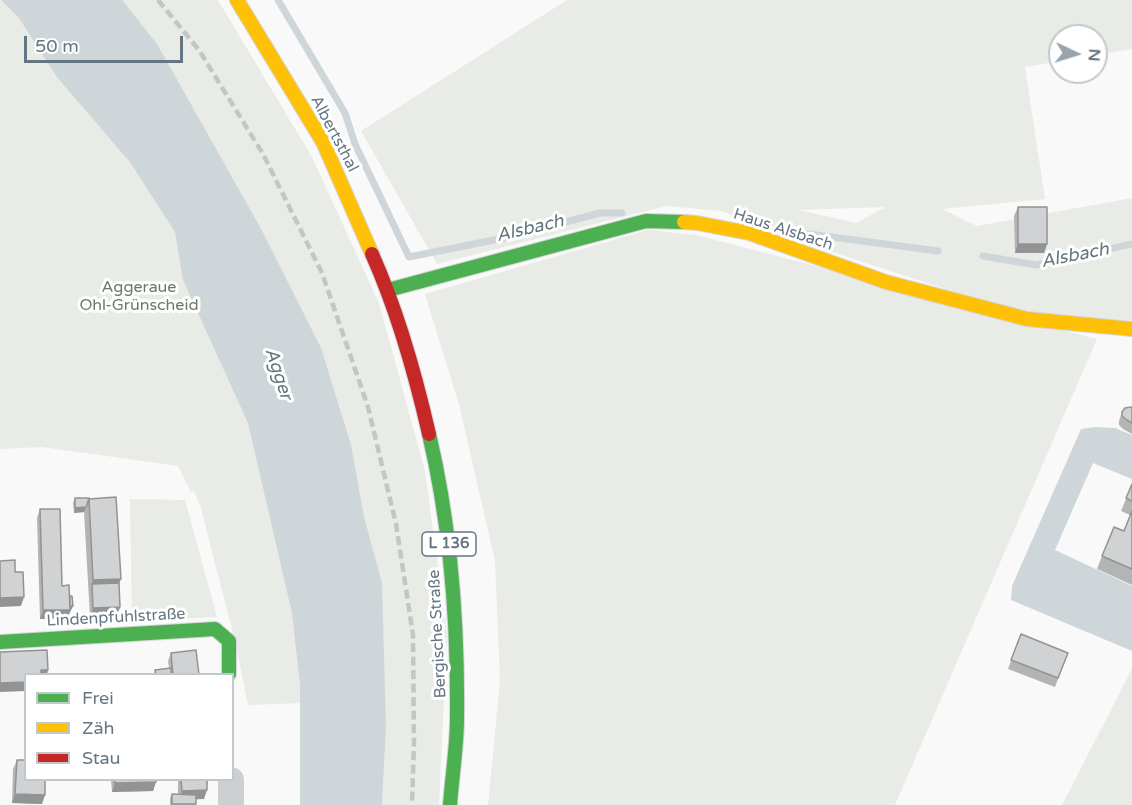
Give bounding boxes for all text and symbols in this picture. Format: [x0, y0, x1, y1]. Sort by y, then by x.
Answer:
scale bar [27, 24, 186, 62]
north arrow [1048, 24, 1108, 84]
text: 50 m [35, 35, 79, 57]
text: N [1084, 48, 1104, 62]
street label: Albertsthal [306, 93, 362, 175]
street label: Haus Alsbach [731, 205, 835, 255]
water label: Alsbach [494, 211, 566, 247]
water label: Alsbach [1039, 239, 1111, 273]
park label: Aggeraue Ohl-Grünscheid [80, 278, 198, 316]
water label: Agger [260, 345, 296, 403]
road number: L 136 [422, 532, 476, 556]
street label: Bergische Straße [425, 569, 451, 699]
street label: Lindenpfuhlstraße [46, 605, 186, 631]
legend [24, 673, 234, 781]
text: Frei [82, 687, 114, 709]
text: Zäh [82, 717, 115, 739]
text: Stau [82, 747, 121, 769]

